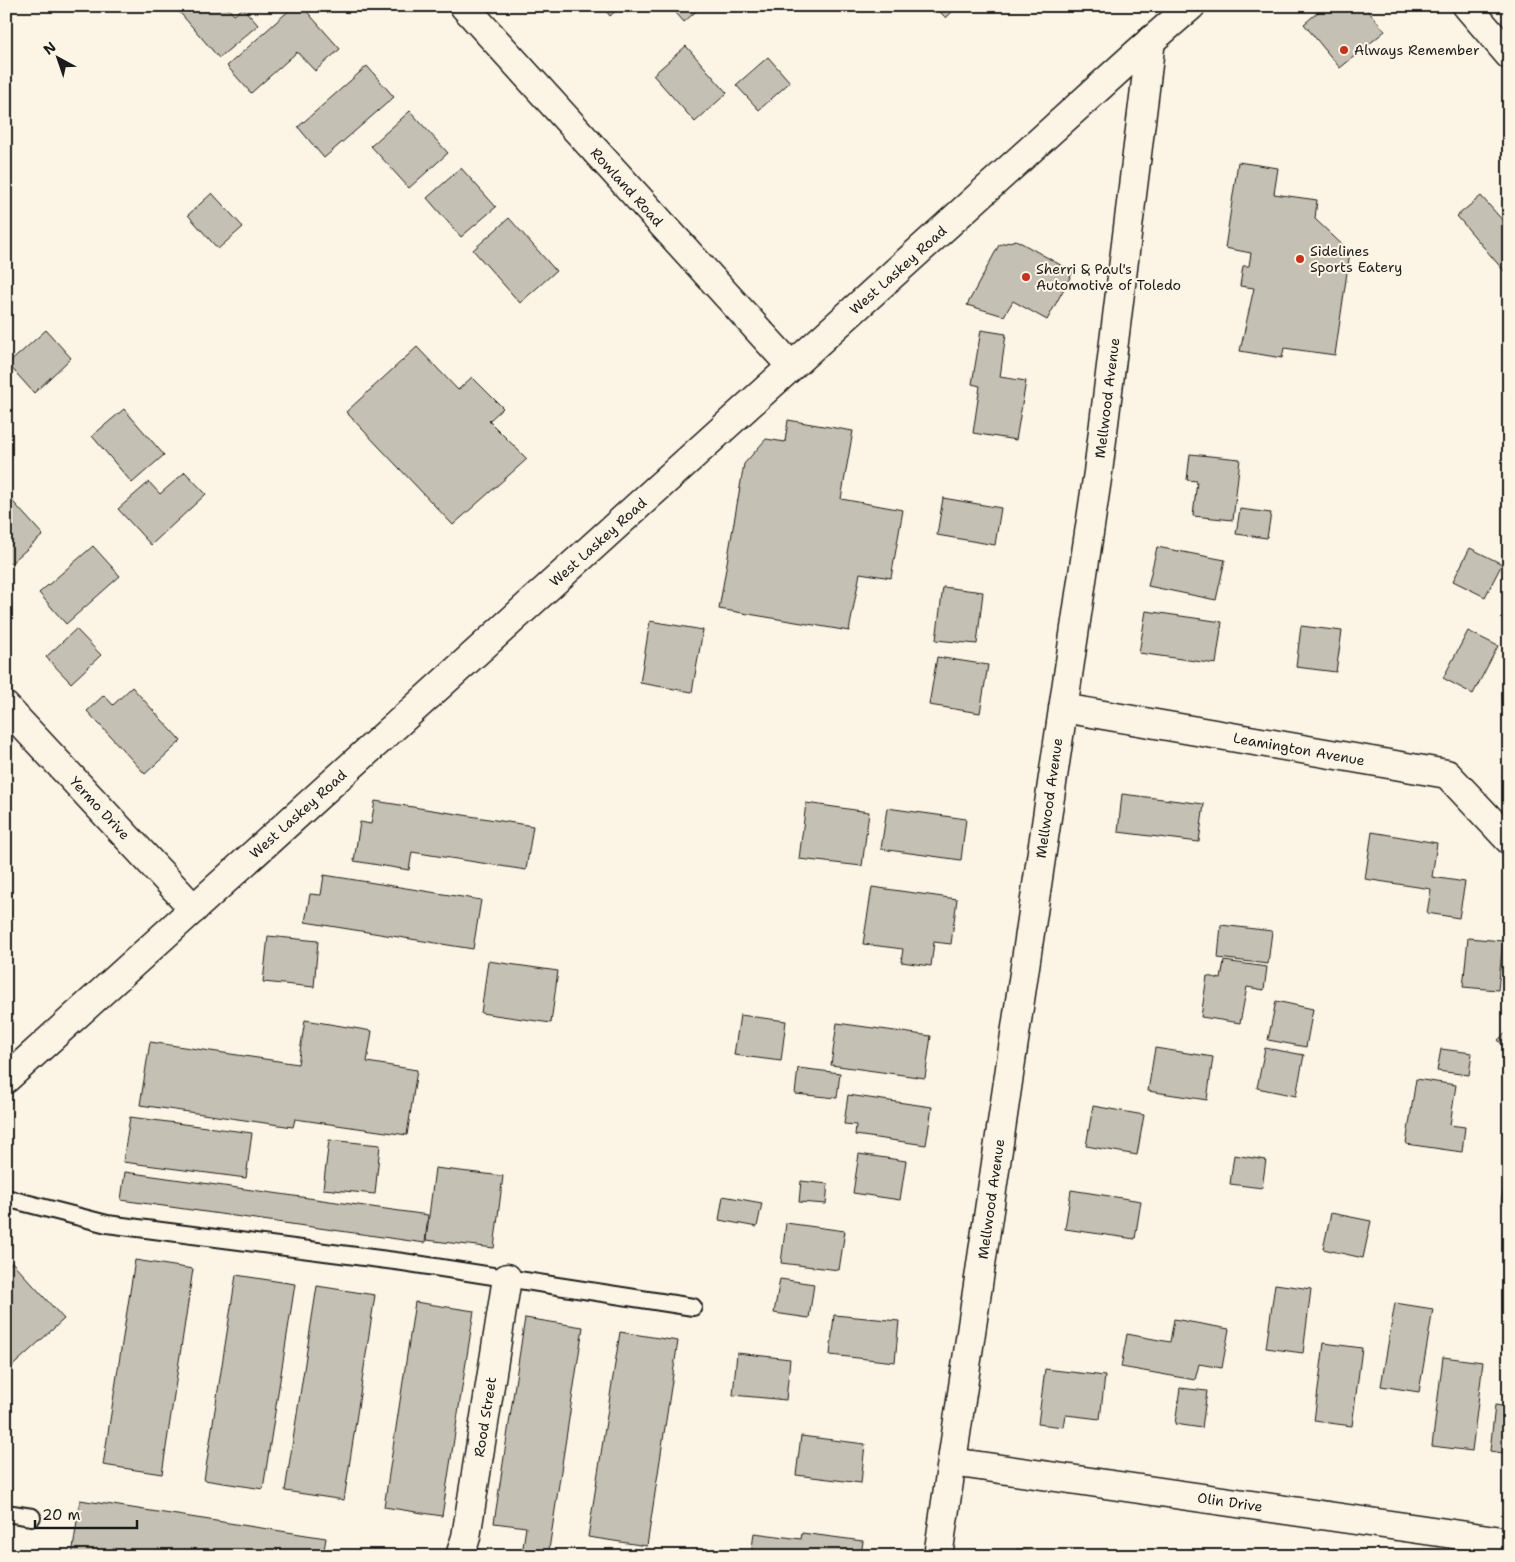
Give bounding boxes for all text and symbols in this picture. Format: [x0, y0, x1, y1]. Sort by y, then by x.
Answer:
north arrow [32, 32, 82, 82]
text: N [40, 38, 60, 59]
place label: Always Remember [1354, 41, 1480, 59]
marker: Always Remember [1338, 44, 1350, 56]
street label: Rowland Road [587, 144, 667, 230]
street label: West Laskey Road [846, 222, 950, 318]
place label: Sidelines Sports Eatery [1310, 242, 1402, 276]
marker: Sidelines Sports Eatery [1294, 253, 1306, 265]
place label: Sherri & Paul's Automotive of Toledo [1036, 260, 1181, 294]
marker: Sherri & Paul's Automotive of Toledo [1020, 271, 1032, 283]
street label: Mellwood Avenue [1091, 337, 1123, 459]
street label: West Laskey Road [546, 494, 650, 590]
street label: Leamington Avenue [1232, 729, 1366, 769]
street label: Mellwood Avenue [1032, 737, 1066, 859]
street label: West Laskey Road [246, 766, 350, 862]
street label: Yermo Drive [66, 772, 134, 844]
street label: Mellwood Avenue [974, 1138, 1008, 1260]
street label: Rood Street [470, 1376, 500, 1458]
street label: Olin Drive [1196, 1489, 1264, 1516]
scale bar [35, 1497, 138, 1529]
text: 20 m [42, 1505, 81, 1525]

